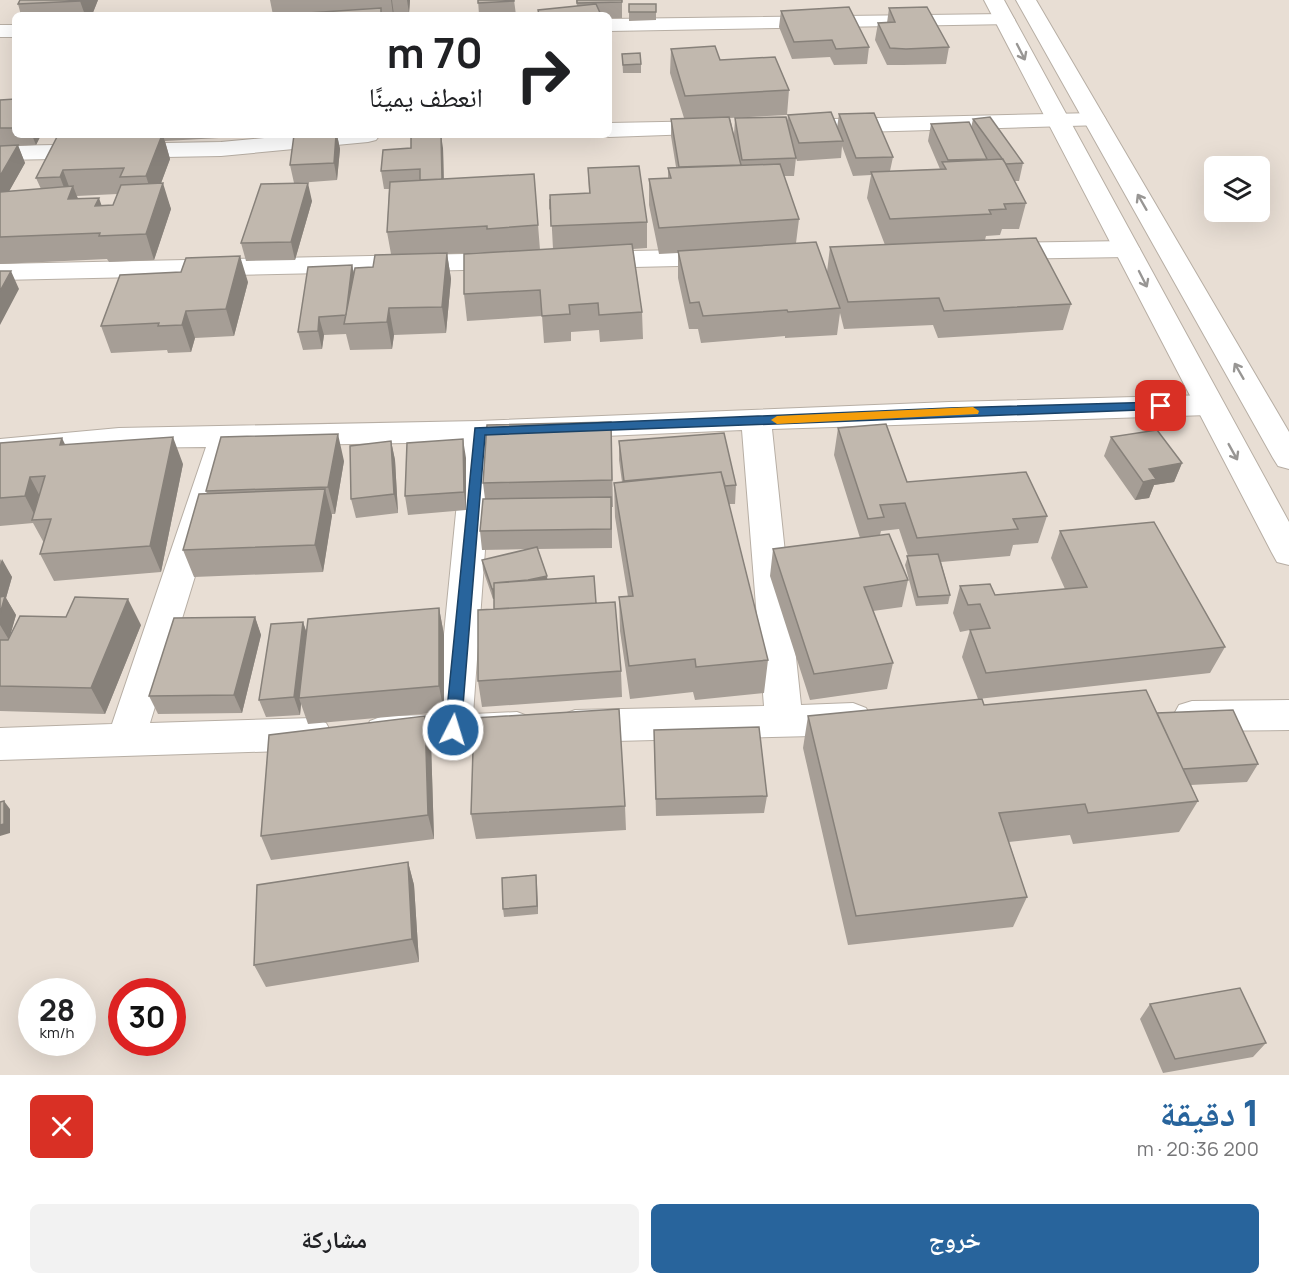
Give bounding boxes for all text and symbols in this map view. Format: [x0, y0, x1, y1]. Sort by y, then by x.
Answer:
text: 70 m [387, 23, 483, 81]
icon: right [504, 36, 582, 114]
one-way arrow [1016, 42, 1027, 60]
text: انعطف يمينًا [369, 78, 483, 115]
map controls [1204, 156, 1270, 222]
button: layers [1204, 156, 1270, 222]
one-way arrow [1135, 194, 1147, 211]
one-way arrow [1137, 270, 1149, 288]
one-way arrow [1233, 363, 1245, 380]
pin [1135, 380, 1186, 431]
icon: arrive [1144, 389, 1177, 422]
one-way arrow [1228, 443, 1240, 460]
position arrow [421, 698, 485, 762]
speed limit sign: 30 [108, 978, 186, 1056]
text: 28 [39, 989, 75, 1030]
text: km/h [40, 1022, 74, 1043]
text: 1 دقيقة [1160, 1088, 1259, 1137]
button: close [30, 1095, 93, 1158]
text: 200 m · 20:36 [1137, 1135, 1259, 1162]
button: مشاركة [30, 1204, 639, 1273]
button: خروج [651, 1204, 1259, 1273]

